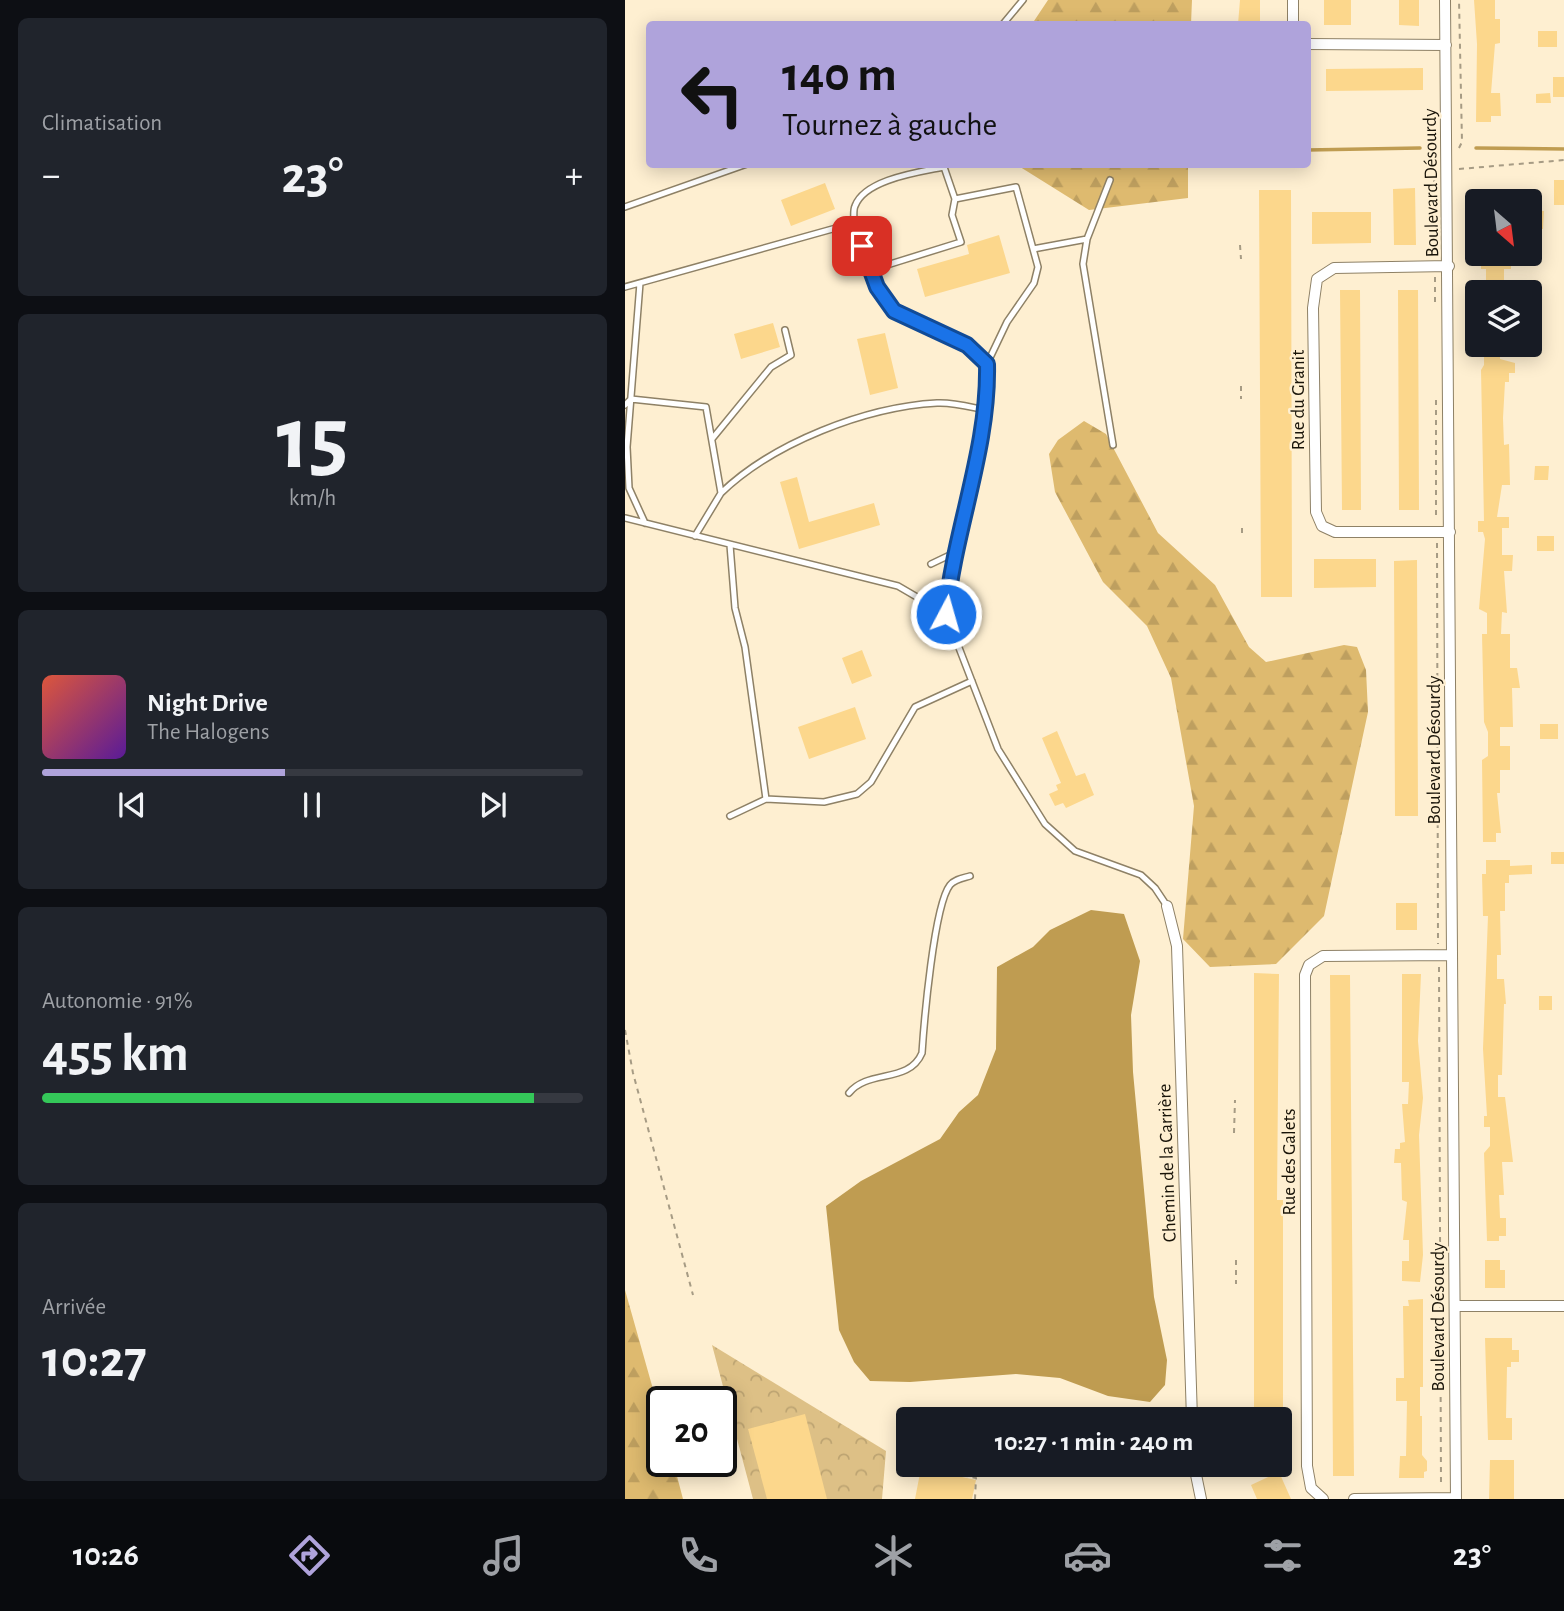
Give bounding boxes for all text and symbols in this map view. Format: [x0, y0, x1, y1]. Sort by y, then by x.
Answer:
icon: left [667, 49, 758, 140]
text: 140 m [782, 51, 897, 100]
street label: Boulevard Désourdy [1421, 108, 1442, 258]
text: Tournez à gauche [782, 109, 997, 141]
text: Climatisation [42, 112, 162, 135]
text: 23° [281, 150, 344, 202]
text: − [42, 157, 60, 195]
text: + [565, 157, 583, 195]
north arrow [1465, 189, 1542, 266]
map controls [1465, 189, 1542, 357]
pin [832, 216, 892, 276]
icon: arrive [843, 227, 881, 265]
button: layers [1465, 280, 1542, 357]
street label: Rue du Granit [1289, 350, 1308, 450]
text: 15 [276, 394, 349, 485]
text: km/h [289, 487, 336, 510]
position arrow [909, 577, 983, 651]
street label: Boulevard Désourdy [1425, 676, 1444, 824]
text: Night Drive [147, 690, 268, 716]
text: The Halogens [147, 721, 269, 744]
icon: previous [113, 786, 151, 824]
icon: pause [293, 786, 331, 824]
icon: next [474, 786, 512, 824]
text: Autonomie · 91% [42, 990, 193, 1013]
text: 455 km [42, 1028, 189, 1080]
street label: Chemin de la Carrière [1155, 1083, 1180, 1243]
street label: Rue des Galets [1280, 1108, 1299, 1216]
street label: Boulevard Désourdy [1429, 1243, 1448, 1391]
text: Arrivée [42, 1296, 106, 1319]
text: 10:27 [42, 1334, 147, 1386]
speed limit sign: 20 [646, 1386, 737, 1477]
text: 10:27 · 1 min · 240 m [995, 1429, 1193, 1455]
icon: directions [285, 1531, 334, 1580]
icon: music [479, 1531, 528, 1580]
icon: phone [674, 1531, 723, 1580]
icon: climate [869, 1531, 918, 1580]
icon: car [1063, 1531, 1112, 1580]
icon: filters [1258, 1531, 1307, 1580]
text: 10:26 [73, 1539, 139, 1571]
text: 23° [1453, 1539, 1491, 1571]

